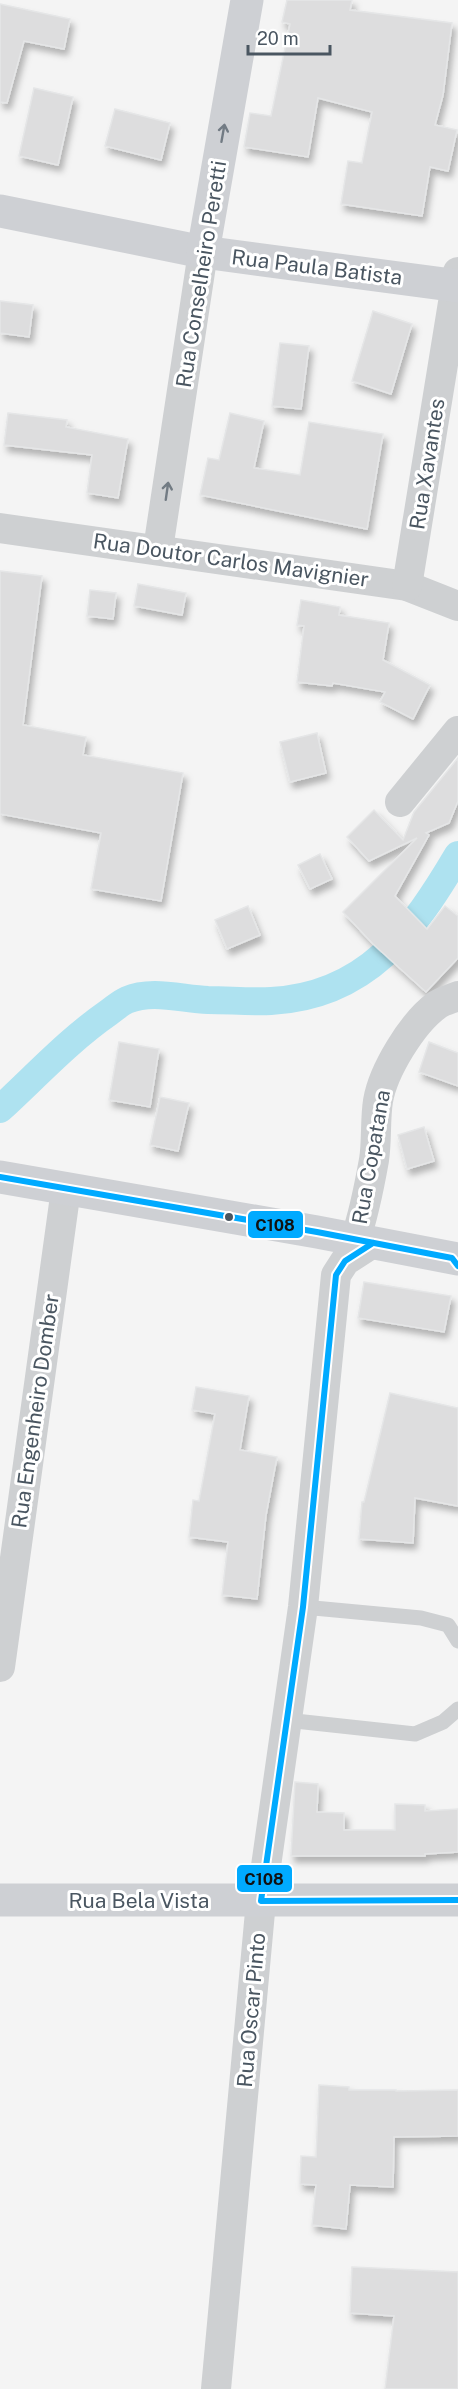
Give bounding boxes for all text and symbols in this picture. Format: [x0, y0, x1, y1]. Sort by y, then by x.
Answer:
scale bar [248, 18, 330, 56]
text: 20 m [257, 28, 299, 49]
one-way arrow [218, 123, 229, 143]
street label: Rua Conselheiro Peretti [171, 159, 231, 389]
street label: Rua Paula Batista [230, 244, 404, 290]
street label: Rua Xavantes [404, 397, 450, 531]
one-way arrow [161, 482, 172, 501]
street label: Rua Doutor Carlos Mavignier [92, 528, 370, 592]
street label: Rua Copatana [347, 1088, 395, 1226]
line badge: C108 [247, 1210, 304, 1239]
unlabelled marker [223, 1211, 235, 1223]
text: C108 [255, 1216, 295, 1235]
street label: Rua Engenheiro Domber [6, 1292, 64, 1530]
line badge: C108 [236, 1864, 293, 1893]
text: C108 [244, 1870, 284, 1889]
street label: Rua Bela Vista [69, 1888, 209, 1913]
street label: Rua Oscar Pinto [232, 1932, 270, 2088]

